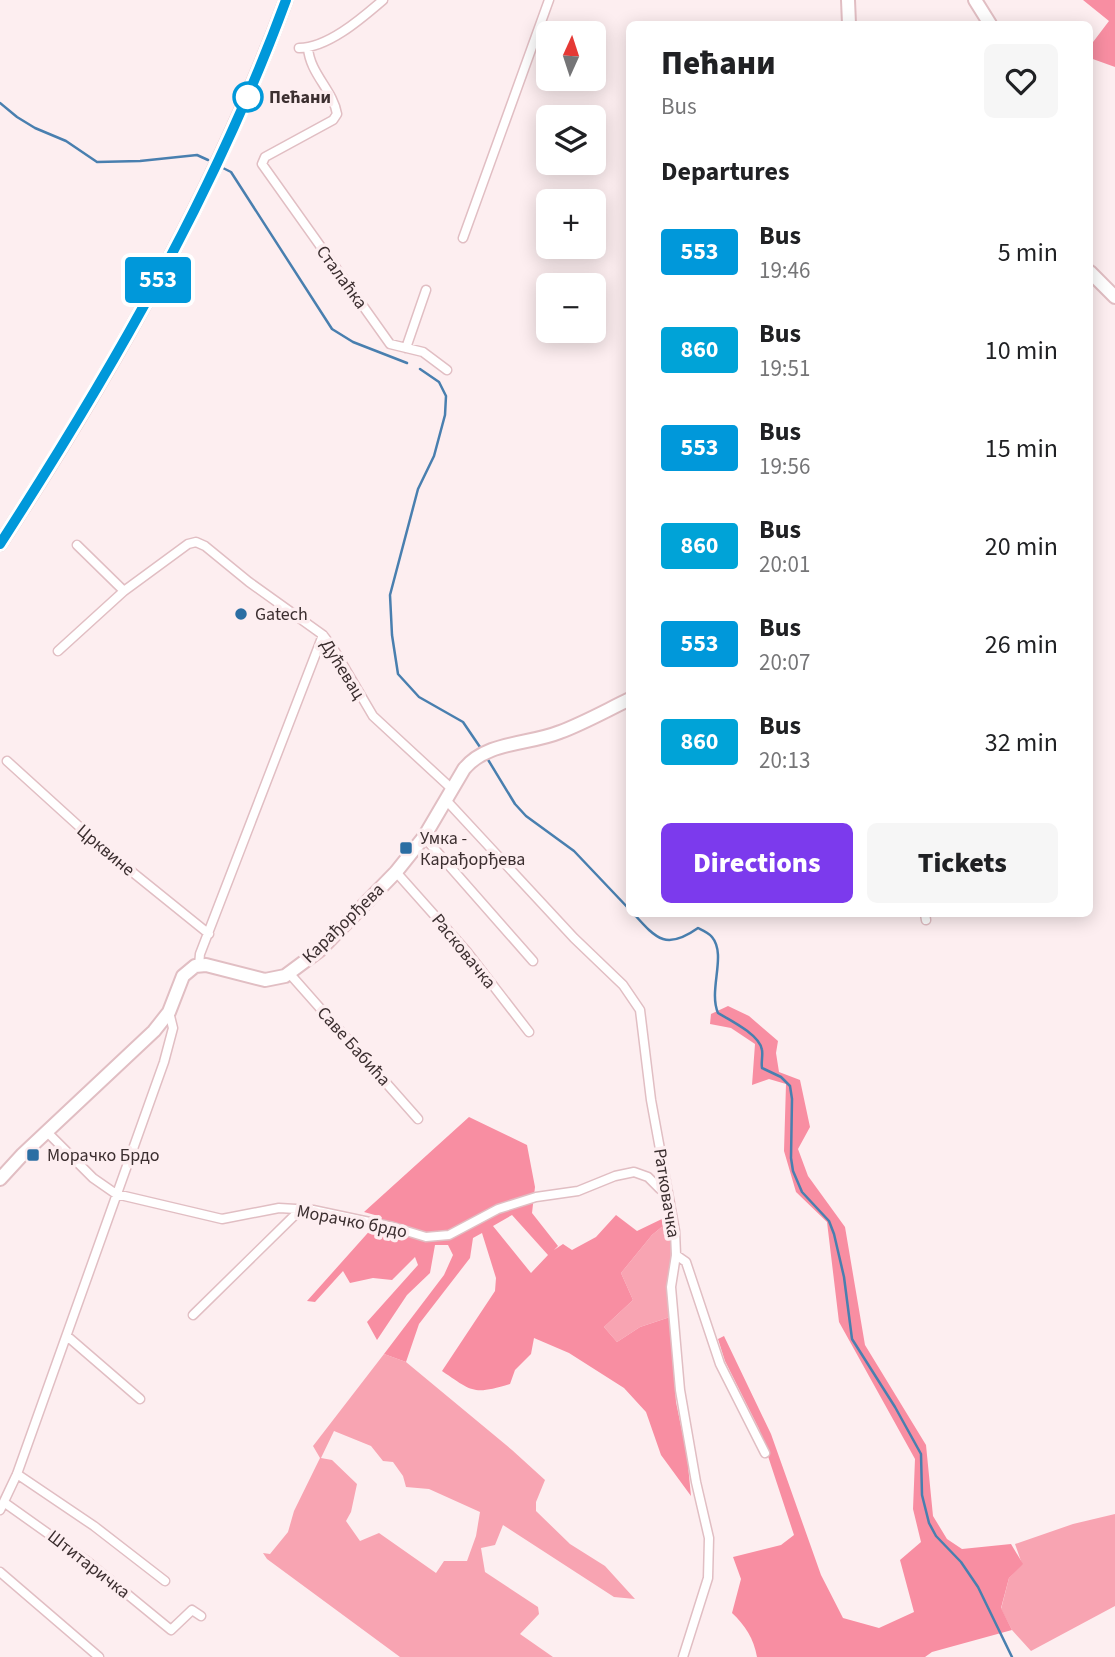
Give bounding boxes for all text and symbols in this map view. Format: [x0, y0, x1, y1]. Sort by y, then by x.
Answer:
north arrow [536, 21, 606, 91]
map controls [536, 21, 606, 343]
text: Пећани [661, 40, 775, 87]
button: heart [984, 44, 1058, 118]
marker: Пећани [233, 82, 263, 112]
place label: Пећани [269, 85, 331, 110]
text: Bus [661, 90, 697, 123]
button: layers [536, 105, 606, 175]
text: Departures [661, 153, 789, 190]
button: + [536, 189, 606, 259]
text: Bus [759, 217, 801, 254]
text: 553 [680, 234, 719, 269]
text: 5 min [998, 234, 1058, 271]
street label: Сталаћка [310, 240, 373, 314]
text: 19:46 [759, 254, 810, 287]
line badge: 553 [118, 257, 198, 303]
text: 553 [139, 262, 177, 297]
button: − [536, 273, 606, 343]
text: Bus [759, 315, 801, 352]
text: 860 [680, 332, 719, 367]
text: 10 min [985, 332, 1058, 369]
text: 19:51 [759, 352, 810, 385]
text: Bus [759, 413, 801, 450]
text: 553 [680, 430, 719, 465]
text: 15 min [985, 430, 1058, 467]
text: 19:56 [759, 450, 810, 483]
text: Bus [759, 511, 801, 548]
text: 860 [680, 528, 719, 563]
text: 20 min [985, 528, 1058, 565]
text: 20:01 [759, 548, 810, 581]
place label: Gatech [255, 602, 308, 627]
marker: Gatech [233, 606, 249, 622]
text: Bus [759, 609, 801, 646]
text: 553 [680, 626, 719, 661]
text: 26 min [985, 626, 1058, 663]
street label: Дућевац [314, 634, 371, 704]
text: 20:07 [759, 646, 810, 679]
text: Bus [759, 707, 801, 744]
text: 860 [680, 724, 719, 759]
text: 32 min [985, 724, 1058, 761]
text: 20:13 [759, 744, 810, 777]
street label: Црквине [71, 819, 140, 882]
button: Directions [661, 823, 853, 903]
button: Tickets [867, 823, 1058, 903]
place label: Умка - Карађорђева [420, 826, 525, 872]
marker: Умка - Карађорђева [398, 840, 414, 856]
street label: Карађорђева [297, 878, 390, 969]
street label: Расковачка [425, 908, 502, 994]
street label: Саве Бабића [311, 1001, 396, 1092]
place label: Морачко Брдо [47, 1143, 160, 1168]
marker: Морачко Брдо [25, 1147, 41, 1163]
street label: Ратковачка [647, 1147, 686, 1240]
street label: Морачко брдо [295, 1199, 409, 1244]
street label: Штитаричка [42, 1524, 135, 1605]

